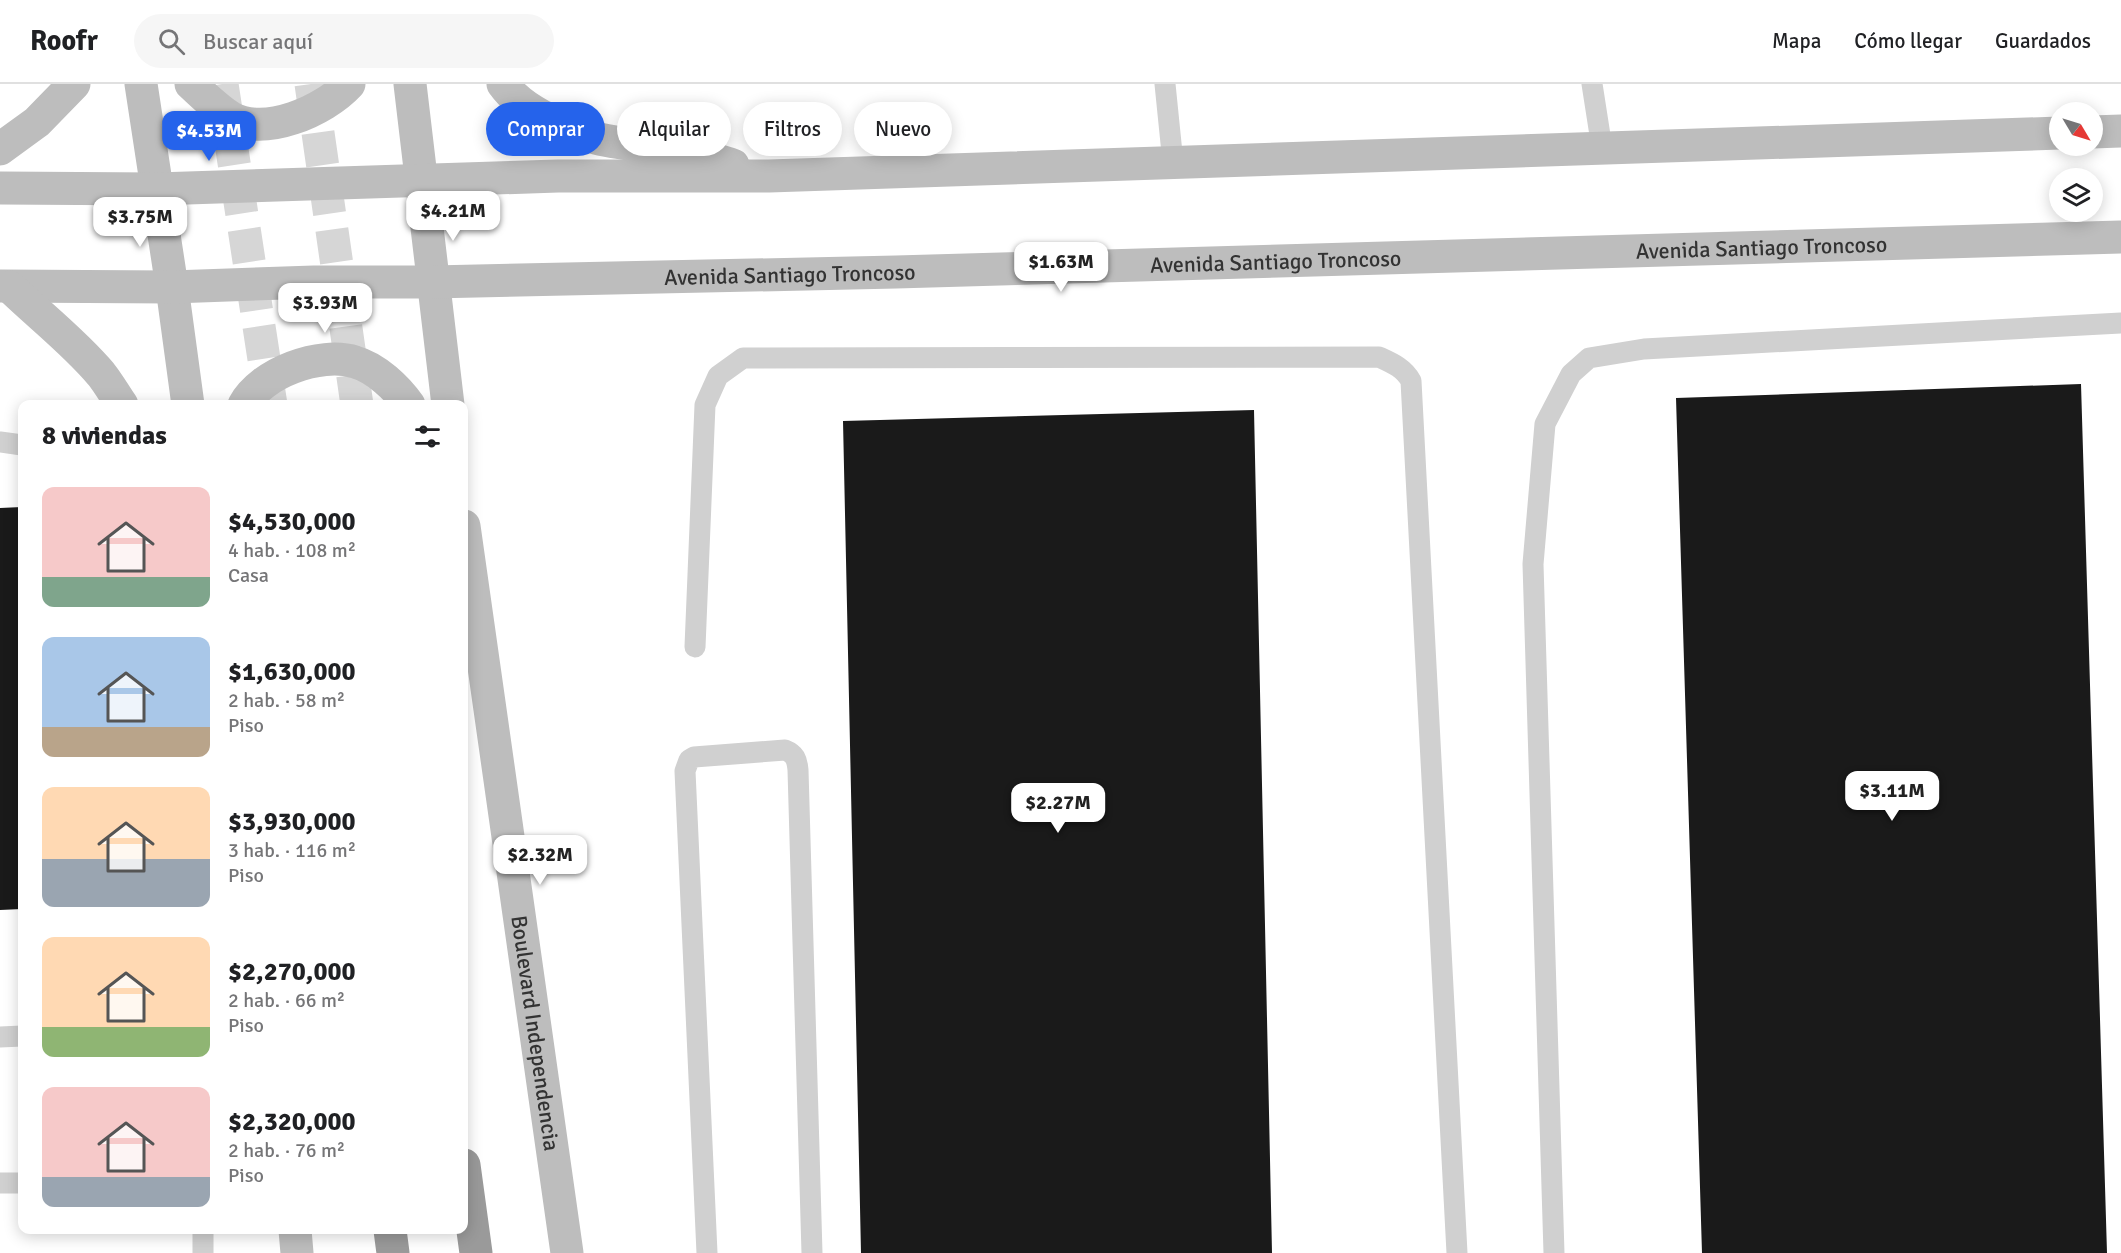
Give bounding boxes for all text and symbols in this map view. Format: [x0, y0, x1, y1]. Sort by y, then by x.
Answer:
search box [134, 14, 554, 68]
text: Roofr [30, 24, 98, 58]
icon: search [155, 25, 188, 58]
text: Buscar aquí [203, 28, 313, 55]
text: Mapa [1772, 28, 1821, 54]
text: Cómo llegar [1854, 28, 1962, 54]
text: Guardados [1995, 28, 2091, 54]
chip: Comprar [486, 102, 605, 156]
chip: Alquilar [617, 102, 731, 156]
chip: Filtros [743, 102, 842, 156]
chip: Nuevo [854, 102, 952, 156]
north arrow [2049, 102, 2103, 156]
map controls [2049, 102, 2103, 222]
pin: $4.53M [160, 111, 258, 162]
text: $4.53M [176, 118, 242, 143]
button: layers [2049, 168, 2103, 222]
pin: $4.21M [404, 191, 502, 242]
pin: $3.75M [91, 197, 189, 248]
text: $4.21M [420, 198, 486, 223]
text: $3.75M [107, 204, 173, 229]
street label: Avenida Santiago Troncoso [1635, 231, 1888, 265]
pin: $1.63M [1012, 242, 1110, 293]
street label: Avenida Santiago Troncoso [1150, 245, 1402, 279]
text: $1.63M [1028, 249, 1094, 274]
street label: Avenida Santiago Troncoso [664, 258, 916, 291]
pin: $3.93M [276, 283, 374, 334]
text: $3.93M [292, 290, 358, 315]
text: 8 viviendas [42, 420, 167, 452]
icon: filters [411, 420, 444, 453]
text: $4,530,000 [228, 506, 356, 538]
icon: home [90, 511, 162, 583]
text: 4 hab. · 108 m² [228, 538, 356, 563]
text: Casa [228, 563, 269, 588]
text: $1,630,000 [228, 656, 356, 688]
icon: home [90, 661, 162, 733]
text: 2 hab. · 58 m² [228, 688, 345, 713]
text: Piso [228, 713, 264, 738]
pin: $3.11M [1843, 771, 1941, 822]
text: $3.11M [1859, 778, 1925, 803]
pin: $2.27M [1009, 783, 1107, 834]
text: $2.27M [1025, 790, 1091, 815]
text: $3,930,000 [228, 806, 356, 838]
icon: home [90, 811, 162, 883]
pin: $2.32M [491, 835, 589, 886]
text: 3 hab. · 116 m² [228, 838, 356, 863]
text: $2.32M [507, 842, 573, 867]
text: Piso [228, 863, 264, 888]
street label: Boulevard Independencia [505, 913, 565, 1153]
text: $2,270,000 [228, 956, 356, 988]
icon: home [90, 961, 162, 1033]
text: 2 hab. · 66 m² [228, 988, 345, 1013]
text: Piso [228, 1013, 264, 1038]
text: $2,320,000 [228, 1106, 356, 1138]
icon: home [90, 1111, 162, 1183]
text: 2 hab. · 76 m² [228, 1138, 345, 1163]
text: Piso [228, 1163, 264, 1188]

